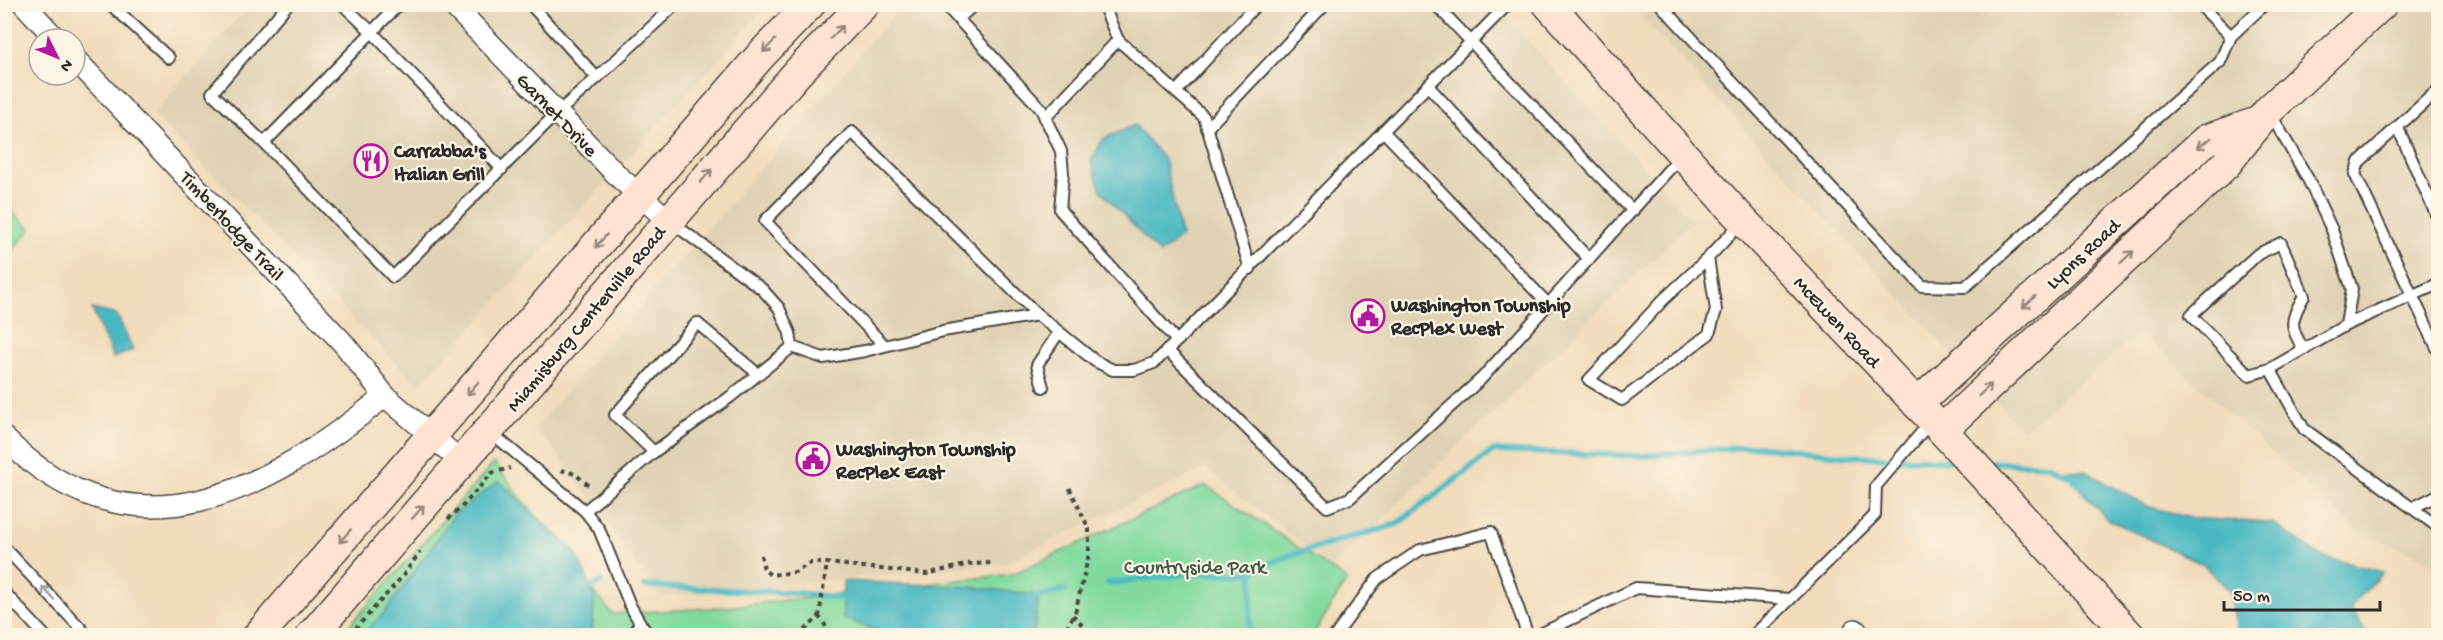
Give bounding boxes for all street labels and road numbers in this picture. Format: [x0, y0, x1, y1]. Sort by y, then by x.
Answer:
street label: Garnet Drive [510, 70, 601, 163]
street label: Timberlodge Trail [173, 167, 287, 287]
street label: Lyons Road [2043, 214, 2128, 296]
street label: Miamisburg Centerville Road [503, 221, 674, 418]
street label: McEwen Road [1787, 273, 1885, 376]

